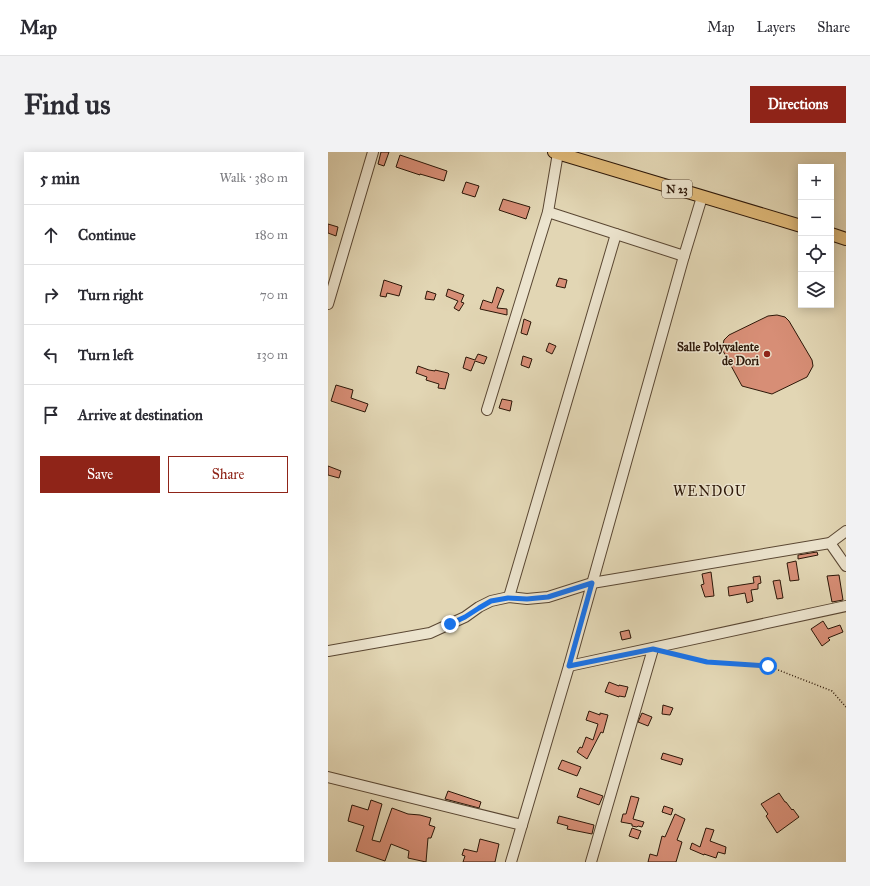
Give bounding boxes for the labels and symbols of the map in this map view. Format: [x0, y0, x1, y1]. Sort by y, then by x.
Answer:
road number: N 23 [662, 180, 692, 198]
place label: Salle Polyvalente de Dori [677, 340, 760, 368]
marker: Salle Polyvalente de Dori [762, 349, 772, 359]
district label: WENDOU [673, 483, 747, 500]
route end [441, 615, 459, 633]
route start [759, 657, 777, 675]

